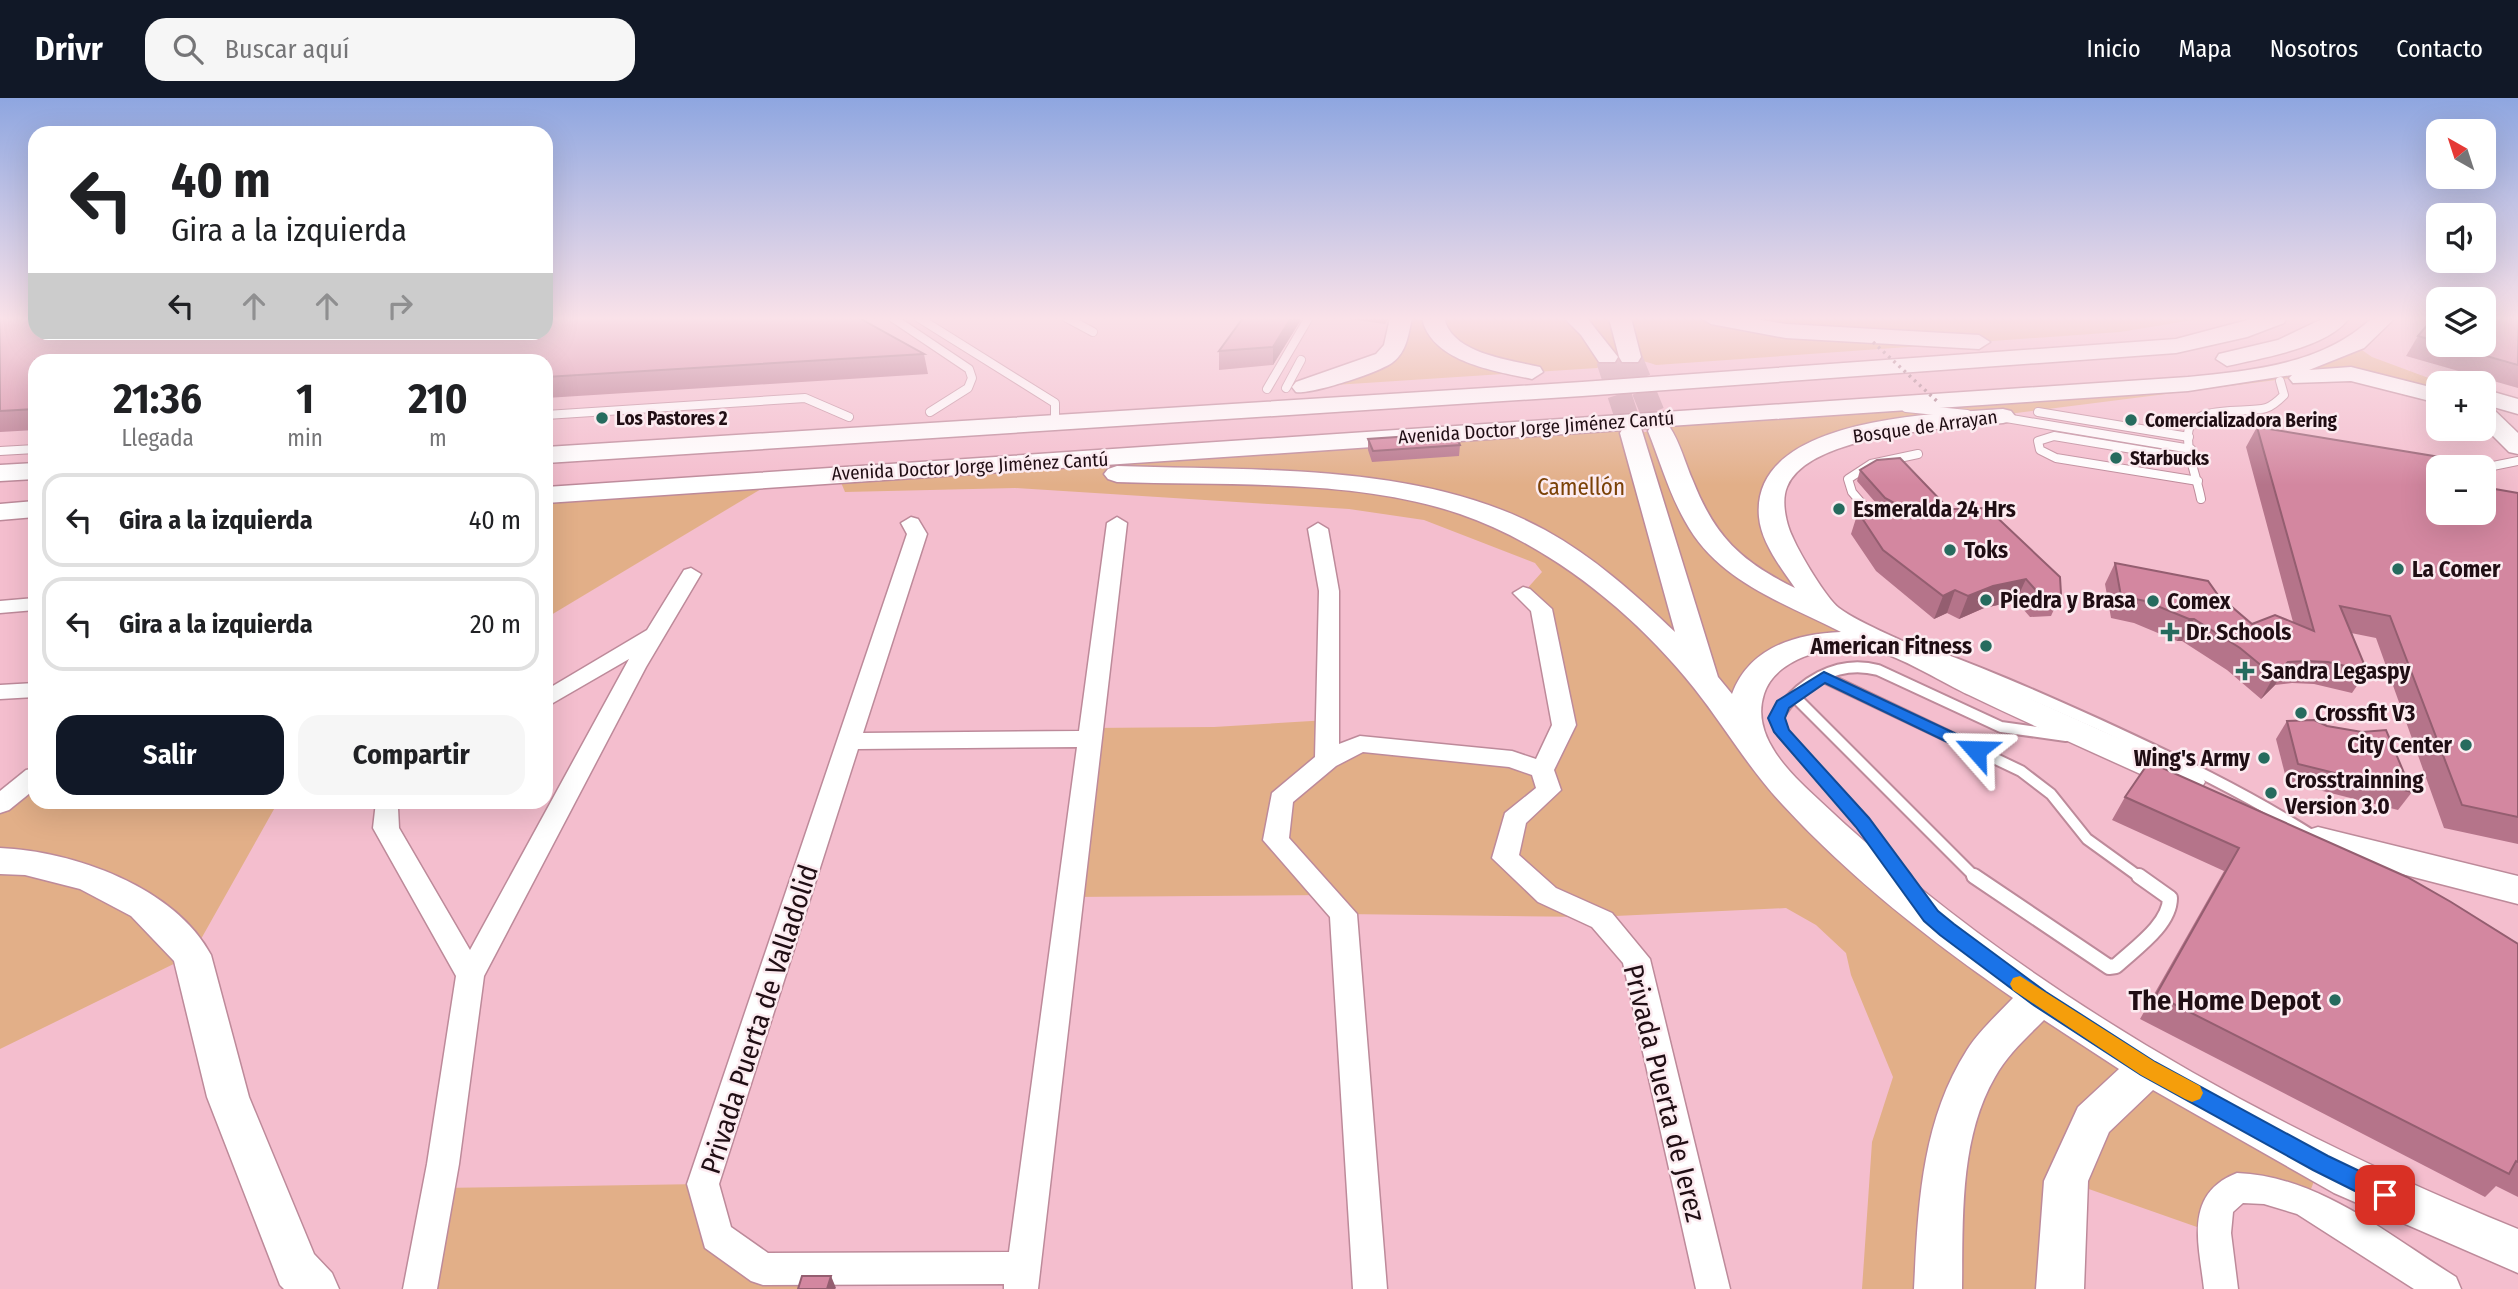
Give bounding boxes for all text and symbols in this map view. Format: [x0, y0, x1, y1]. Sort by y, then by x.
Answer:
search box [145, 18, 635, 81]
text: Drivr [35, 29, 103, 69]
icon: search [169, 30, 207, 68]
text: Buscar aquí [225, 34, 349, 65]
text: Inicio [2087, 35, 2141, 63]
text: Mapa [2179, 35, 2232, 63]
text: Nosotros [2270, 35, 2358, 63]
text: Contacto [2396, 35, 2483, 63]
north arrow [2426, 119, 2496, 189]
map controls [2426, 119, 2496, 525]
text: 40 m [171, 151, 271, 210]
icon: left [56, 154, 147, 245]
button: sound [2426, 203, 2496, 273]
text: Gira a la izquierda [171, 211, 407, 249]
icon: left [162, 287, 200, 325]
icon: ahead [235, 287, 273, 325]
icon: ahead [308, 287, 346, 325]
icon: right [381, 287, 419, 325]
button: layers [2426, 287, 2496, 357]
button: + [2426, 371, 2496, 441]
text: 21:36 [113, 374, 202, 424]
text: 1 [296, 374, 314, 424]
text: 210 [408, 374, 468, 424]
street label: Bosque de Arrayan [1851, 405, 1999, 448]
street label: Avenida Doctor Jorge Jiménez Cantú [1397, 406, 1675, 449]
place label: Los Pastores 2 [616, 407, 728, 430]
place label: Comercializadora Bering [2145, 409, 2337, 432]
marker: Los Pastores 2 [594, 410, 610, 426]
marker: Comercializadora Bering [2123, 412, 2139, 428]
text: Llegada [121, 424, 194, 452]
text: min [287, 424, 323, 452]
text: m [429, 424, 447, 452]
place label: Starbucks [2130, 447, 2210, 470]
street label: Avenida Doctor Jorge Jiménez Cantú [831, 448, 1109, 485]
marker: Starbucks [2108, 450, 2124, 466]
button: − [2426, 455, 2496, 525]
park label: Camellón [1537, 473, 1625, 501]
place label: Esmeralda 24 Hrs [1853, 495, 2016, 523]
icon: left [60, 501, 98, 539]
marker: Esmeralda 24 Hrs [1831, 501, 1847, 517]
text: Gira a la izquierda [119, 505, 313, 536]
text: 40 m [469, 505, 521, 536]
place label: Toks [1964, 536, 2008, 564]
marker: Toks [1942, 542, 1958, 558]
place label: La Comer [2412, 555, 2501, 583]
marker: La Comer [2390, 561, 2406, 577]
place label: Piedra y Brasa [2000, 586, 2136, 614]
place label: Comex [2167, 587, 2232, 615]
marker: Piedra y Brasa [1978, 592, 1994, 608]
marker: Comex [2145, 593, 2161, 609]
icon: left [60, 605, 98, 643]
text: Gira a la izquierda [119, 609, 313, 640]
text: 20 m [470, 609, 521, 640]
place label: Dr. Schools [2186, 618, 2291, 646]
marker: Dr. Schools [2160, 622, 2180, 642]
place label: American Fitness [1809, 632, 1972, 660]
marker: American Fitness [1978, 638, 1994, 654]
place label: Sandra Legaspy [2261, 657, 2411, 685]
marker: Sandra Legaspy [2235, 661, 2255, 681]
place label: Crossfit V3 [2315, 699, 2415, 727]
marker: Crossfit V3 [2293, 705, 2309, 721]
position arrow [1939, 713, 2013, 787]
button: Salir [56, 715, 284, 795]
button: Compartir [298, 715, 525, 795]
place label: City Center [2347, 731, 2453, 759]
marker: City Center [2458, 737, 2474, 753]
place label: Wing's Army [2134, 744, 2251, 772]
marker: Wing's Army [2256, 750, 2272, 766]
place label: Crosstrainning Version 3.0 [2284, 766, 2424, 820]
marker: Crosstrainning Version 3.0 [2263, 785, 2279, 801]
street label: Privada Puerta de Valladolid [694, 860, 825, 1178]
street label: Privada Puerta de Jerez [1617, 961, 1712, 1225]
place label: The Home Depot [2129, 984, 2322, 1017]
marker: The Home Depot [2327, 992, 2343, 1008]
pin [2355, 1165, 2415, 1225]
icon: arrive [2366, 1176, 2404, 1214]

